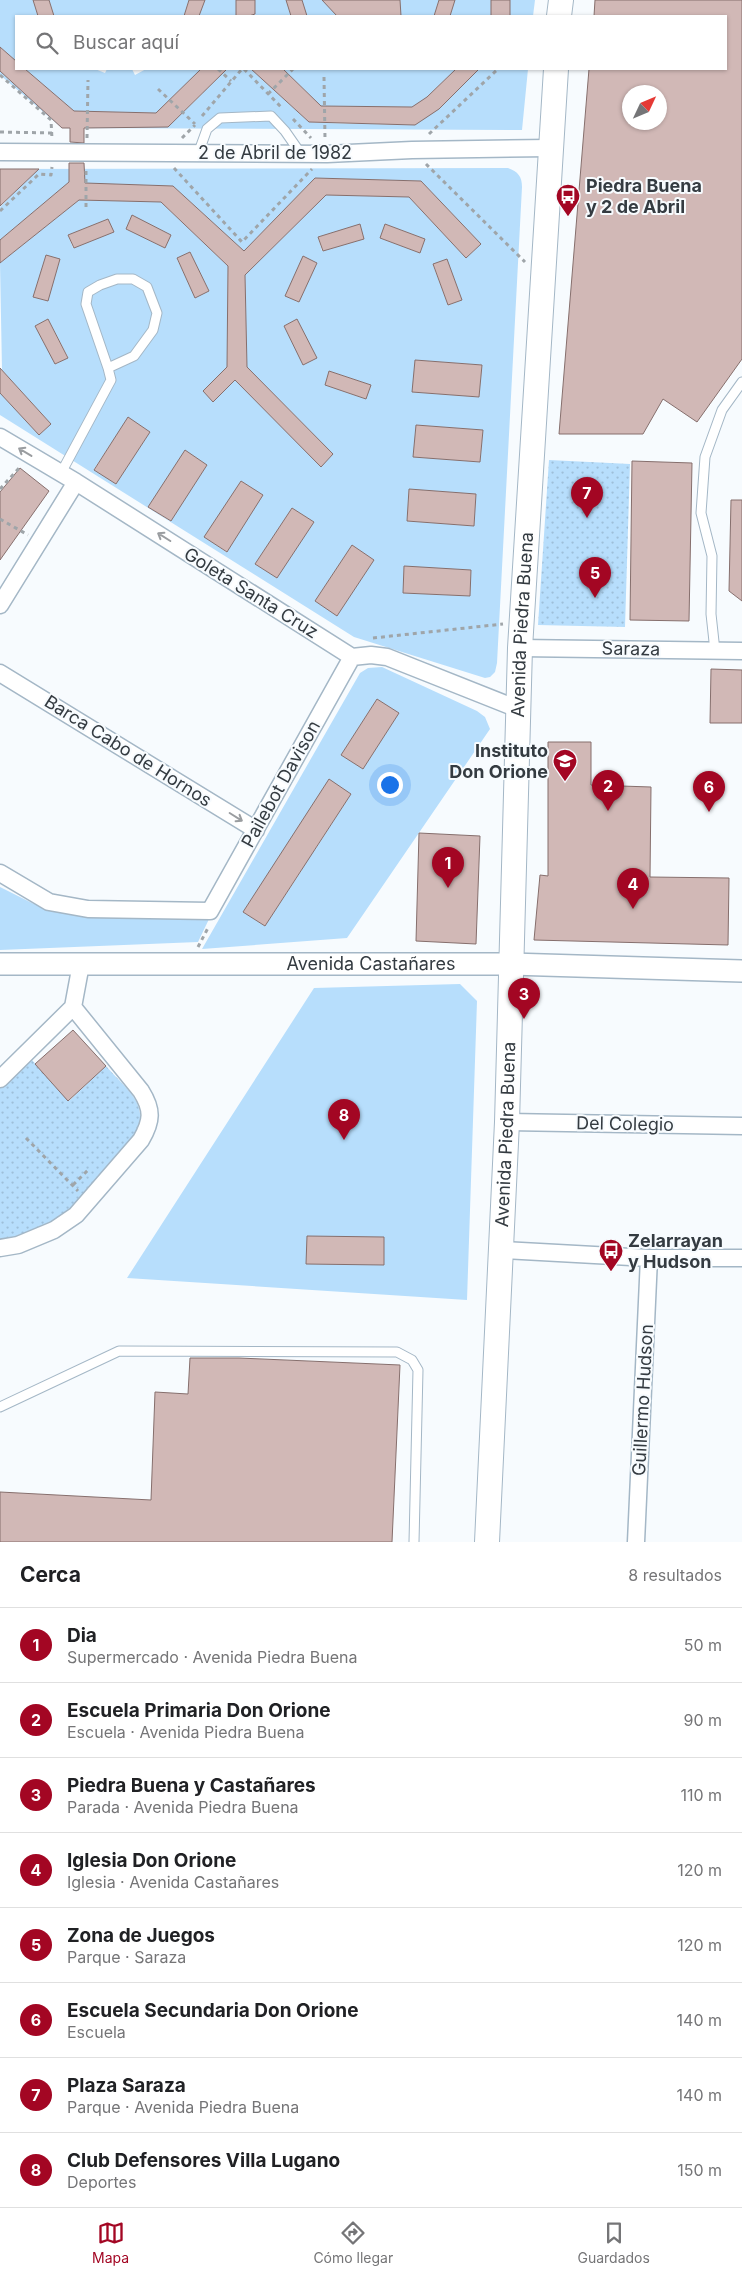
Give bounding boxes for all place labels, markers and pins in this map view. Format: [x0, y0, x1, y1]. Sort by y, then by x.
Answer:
place label: Piedra Buena y 2 de Abril [586, 175, 702, 217]
bus stop icon: Piedra Buena y 2 de Abril [555, 183, 581, 217]
pin: 7 [571, 477, 603, 518]
pin: 5 [579, 557, 611, 598]
place label: Instituto Don Orione [449, 740, 548, 782]
school or university icon: Instituto Don Orione [552, 748, 578, 782]
pin: 2 [592, 770, 624, 811]
pin: 6 [693, 771, 725, 812]
pin: 1 [432, 847, 464, 888]
pin: 4 [617, 868, 649, 909]
pin: 3 [508, 978, 540, 1019]
pin: 8 [328, 1099, 360, 1140]
place label: Zelarrayan y Hudson [628, 1230, 723, 1272]
bus stop icon: Zelarrayan y Hudson [598, 1238, 624, 1272]

